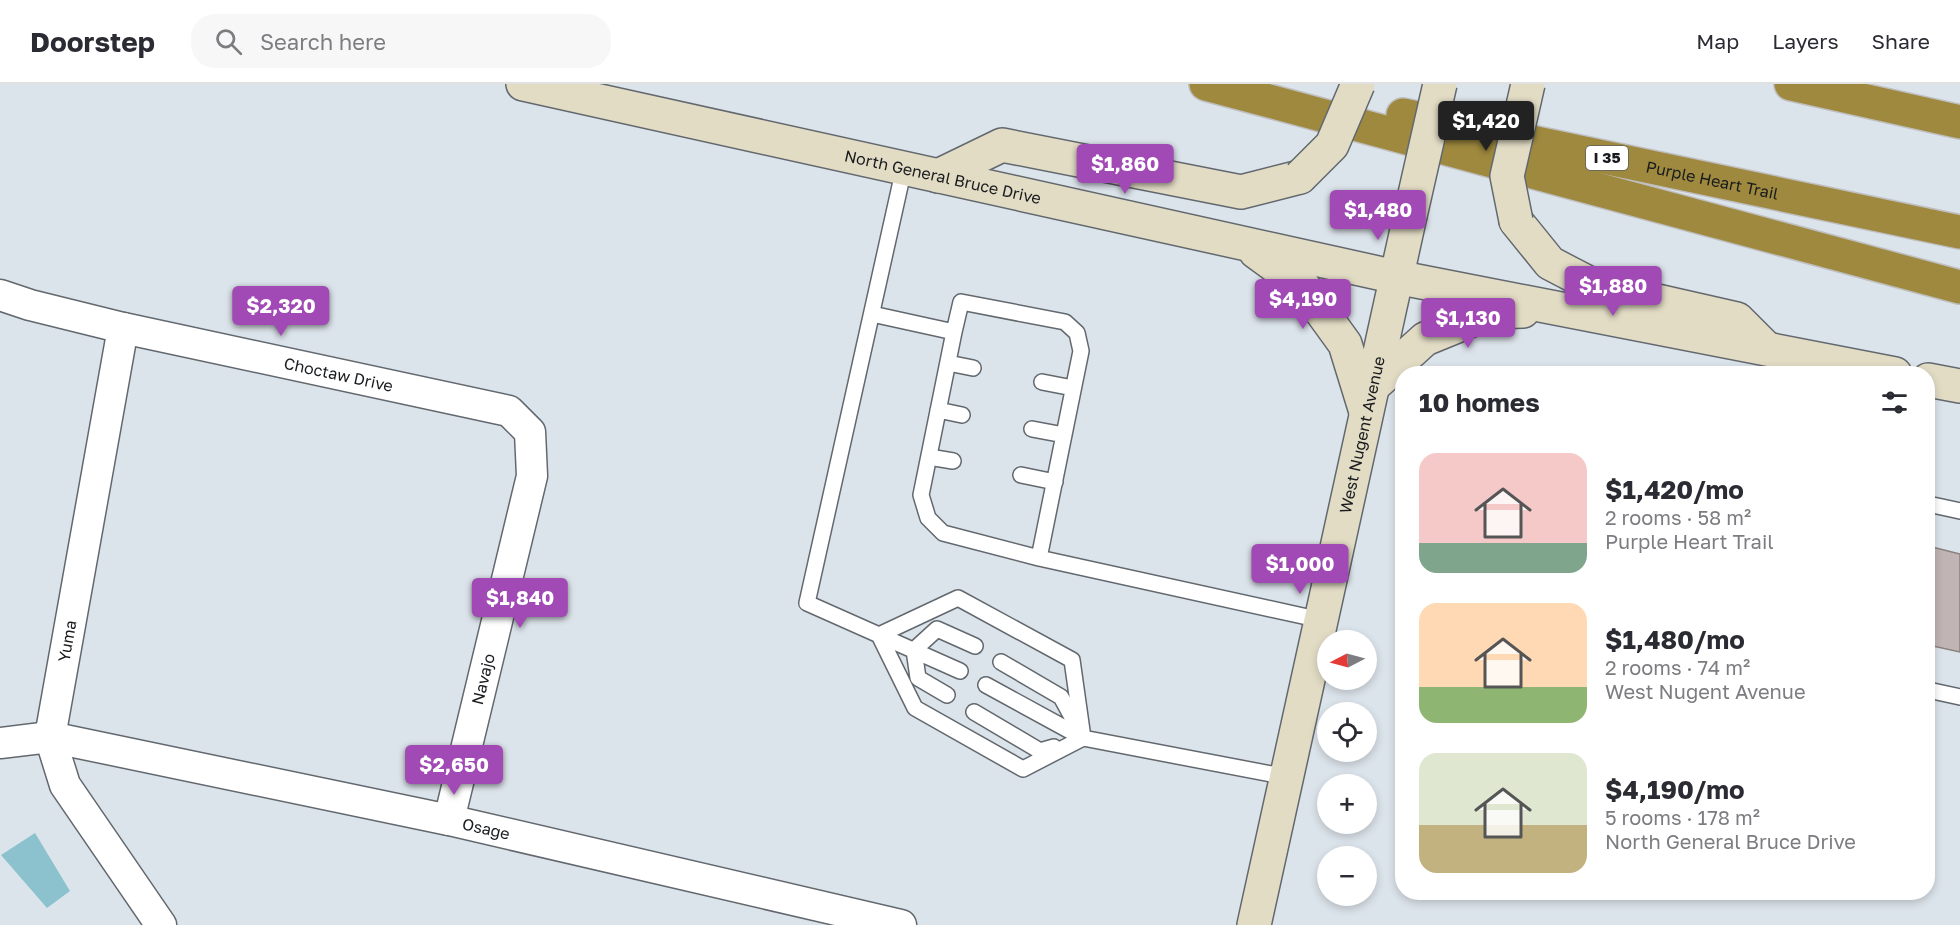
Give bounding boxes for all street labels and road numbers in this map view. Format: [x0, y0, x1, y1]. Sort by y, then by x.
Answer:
street label: North General Bruce Drive [843, 145, 1043, 208]
road number: I 35 [1586, 146, 1628, 170]
street label: Purple Heart Trail [1644, 156, 1780, 204]
street label: Choctaw Drive [282, 353, 395, 396]
street label: West Nugent Avenue [1335, 354, 1389, 515]
street label: Yuma [53, 618, 81, 664]
street label: Navajo [467, 651, 499, 707]
street label: Osage [460, 813, 512, 844]

